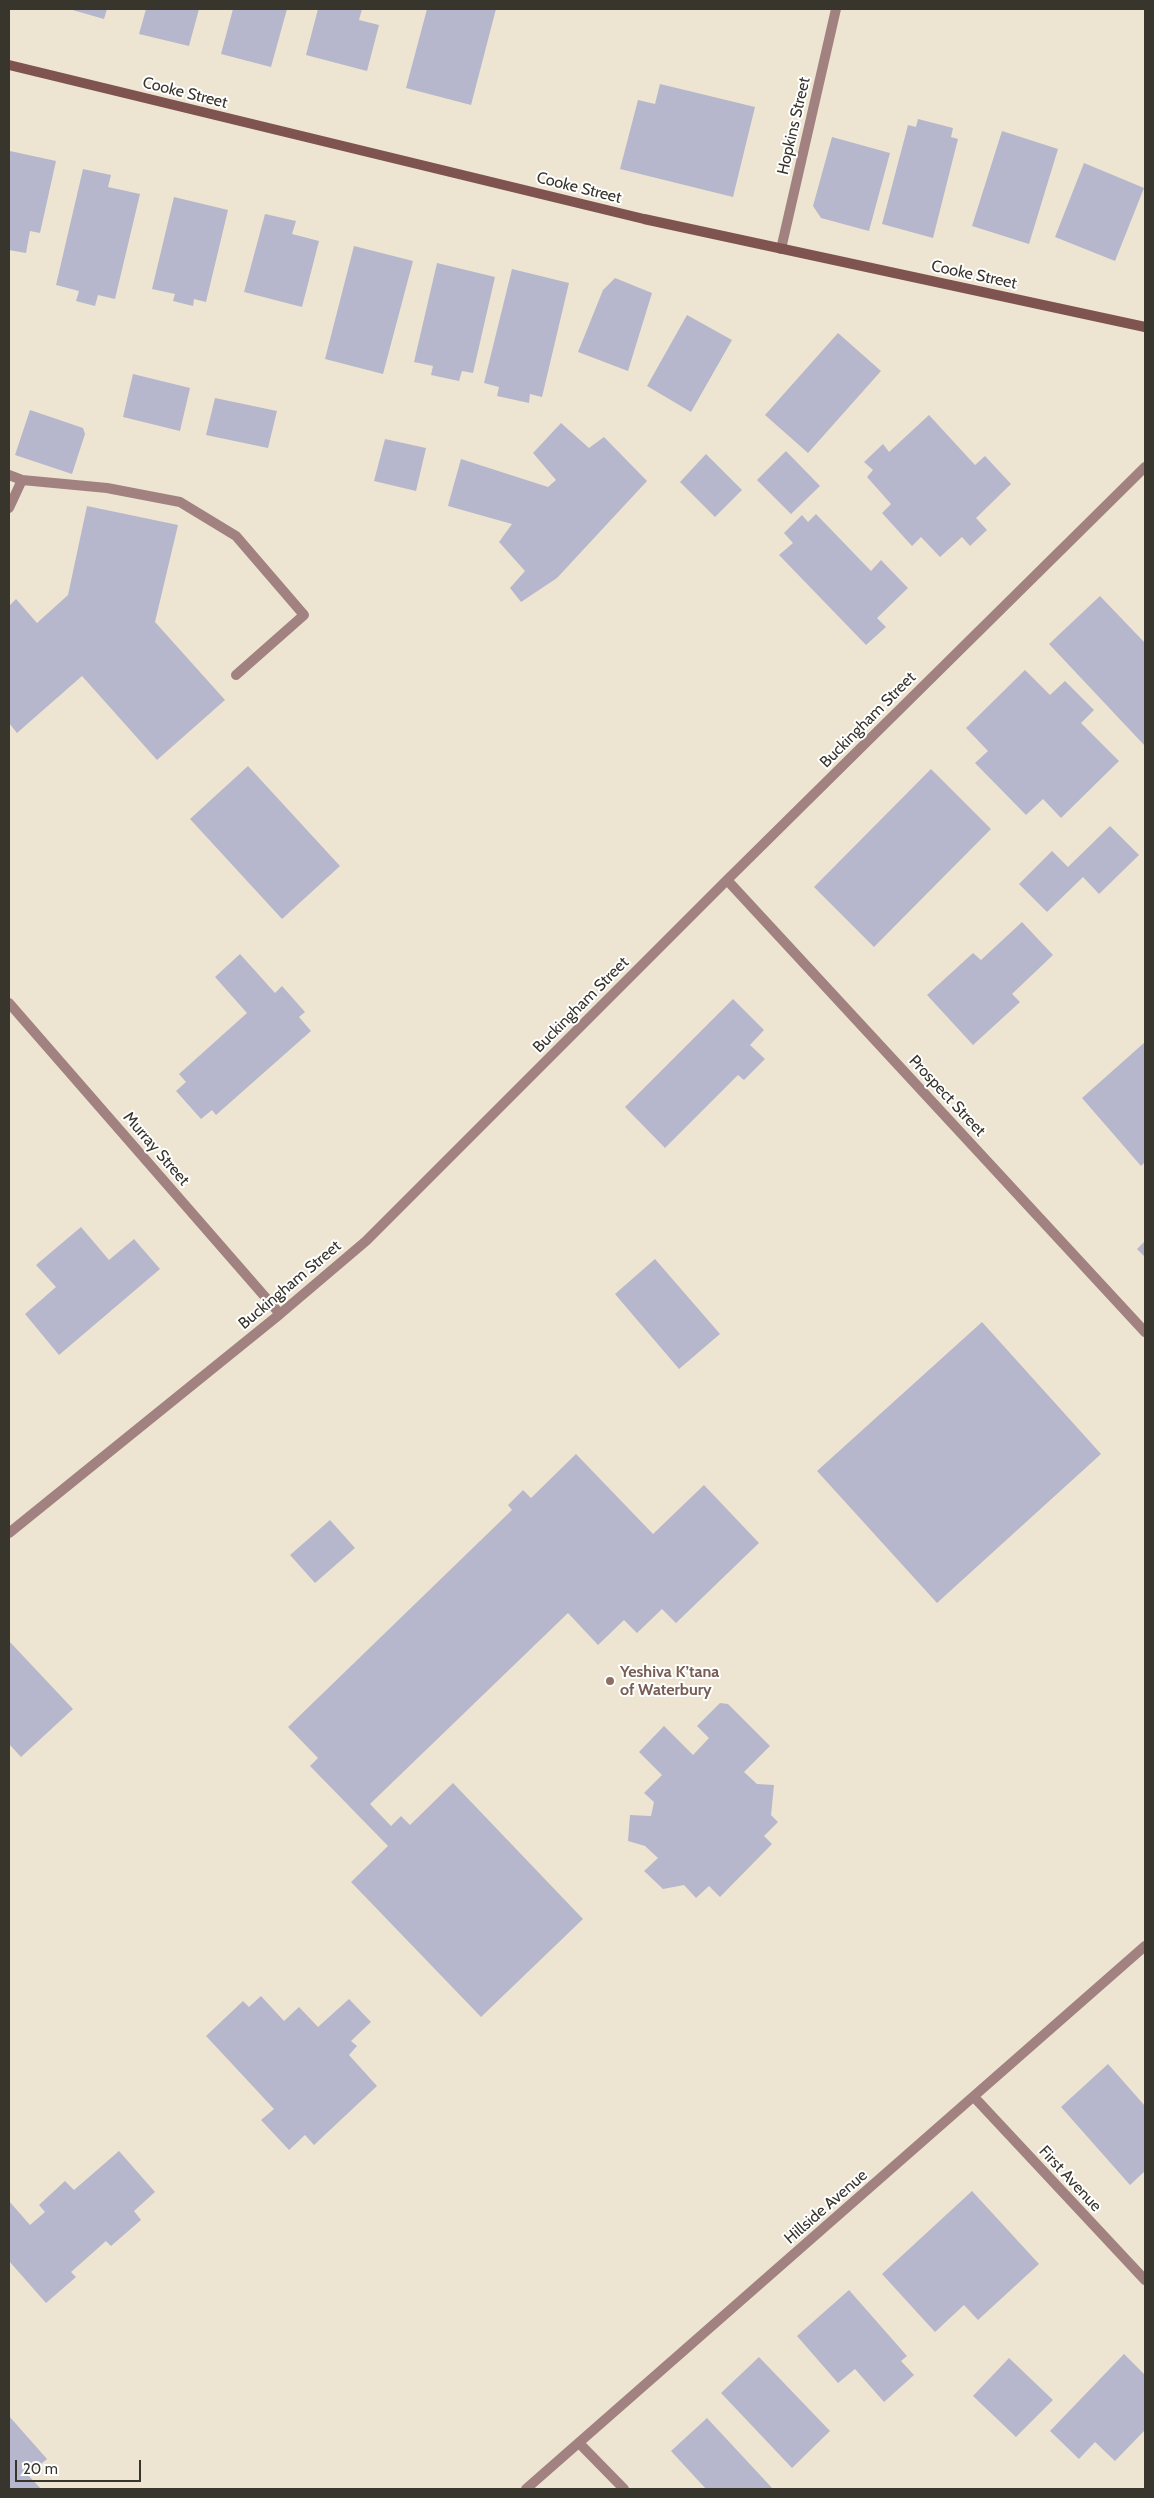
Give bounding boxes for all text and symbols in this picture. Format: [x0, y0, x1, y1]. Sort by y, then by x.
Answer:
street label: Cooke Street [140, 73, 230, 113]
street label: Hopkins Street [773, 75, 815, 177]
street label: Cooke Street [534, 168, 624, 208]
street label: Cooke Street [929, 257, 1019, 293]
street label: Buckingham Street [816, 668, 920, 772]
street label: Buckingham Street [529, 953, 633, 1057]
street label: Prospect Street [905, 1052, 989, 1140]
street label: Murray Street [119, 1108, 193, 1190]
street label: Buckingham Street [235, 1237, 345, 1333]
place label: Yeshiva K’tana of Waterbury [620, 1662, 719, 1700]
marker: Yeshiva K’tana of Waterbury [604, 1675, 616, 1687]
street label: First Avenue [1035, 2142, 1105, 2216]
street label: Hillside Avenue [781, 2166, 871, 2248]
scale bar [18, 2450, 144, 2482]
text: 20 m [23, 2460, 58, 2478]

